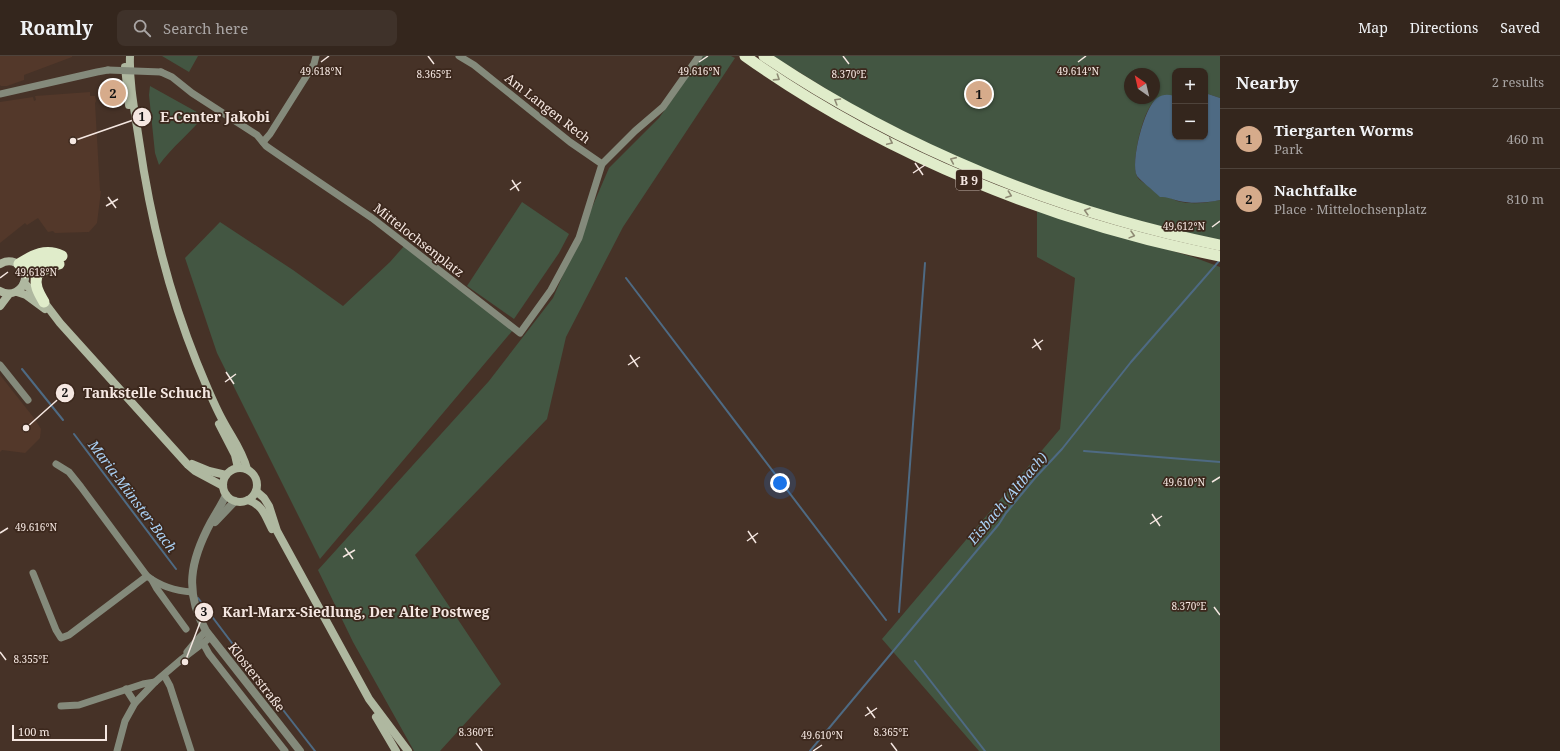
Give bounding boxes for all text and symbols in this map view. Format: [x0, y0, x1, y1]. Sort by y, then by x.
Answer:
search box [117, 10, 397, 46]
text: Roamly [20, 15, 93, 41]
icon: search [131, 17, 153, 39]
text: Search here [163, 18, 248, 38]
text: Map [1358, 18, 1388, 37]
text: Directions [1410, 18, 1478, 37]
text: Saved [1500, 18, 1540, 37]
text: 49.618°N [300, 64, 342, 78]
text: 49.616°N [678, 64, 720, 78]
text: 49.614°N [1057, 64, 1099, 78]
text: 8.365°E [416, 67, 452, 81]
text: 8.370°E [831, 67, 867, 81]
north arrow [1124, 68, 1160, 104]
map controls [1172, 68, 1208, 140]
button: + [1172, 68, 1208, 104]
street label: Am Langen Rech [501, 69, 595, 147]
text: Nearby [1236, 71, 1299, 94]
one-way arrow [773, 73, 780, 80]
text: 2 results [1492, 73, 1544, 91]
pin: 2 [100, 78, 126, 108]
pin: 1 [966, 79, 992, 109]
one-way arrow [834, 99, 841, 106]
callout: E-Center Jakobi [132, 104, 278, 130]
button: − [1172, 104, 1208, 140]
text: E-Center Jakobi [160, 107, 270, 126]
text: 1 [139, 108, 146, 125]
text: Tiergarten Worms [1274, 120, 1413, 140]
text: 1 [1245, 130, 1253, 148]
text: 460 m [1507, 130, 1544, 148]
one-way arrow [886, 137, 893, 145]
text: Park [1274, 140, 1303, 158]
one-way arrow [950, 157, 957, 165]
road number: B 9 [956, 170, 982, 190]
text: Nachtfalke [1274, 180, 1357, 200]
text: 2 [1245, 190, 1253, 208]
text: 810 m [1507, 190, 1544, 208]
one-way arrow [1005, 191, 1012, 199]
street label: Mittelochsenplatz [370, 199, 468, 281]
text: Place · Mittelochsenplatz [1274, 200, 1427, 218]
one-way arrow [1084, 207, 1091, 216]
text: 49.612°N [1163, 219, 1205, 233]
one-way arrow [1129, 230, 1136, 239]
text: 49.618°N [15, 265, 57, 279]
callout: Tankstelle Schuch [55, 380, 219, 406]
text: Tankstelle Schuch [83, 383, 211, 402]
text: 2 [62, 384, 69, 401]
water label: Maria-Münster-Bach [84, 435, 182, 557]
water label: Eisbach (Altbach) [962, 448, 1051, 549]
your location [770, 473, 790, 493]
text: 49.610°N [1163, 475, 1205, 489]
text: 49.616°N [15, 520, 57, 534]
callout: Karl-Marx-Siedlung, Der Alte Postweg [194, 599, 498, 625]
text: 8.370°E [1171, 599, 1207, 613]
text: Karl-Marx-Siedlung, Der Alte Postweg [222, 602, 490, 621]
text: 3 [201, 603, 208, 620]
street label: Klosterstraße [224, 639, 290, 715]
text: 8.355°E [13, 652, 49, 666]
scale bar [12, 723, 107, 742]
text: 100 m [18, 724, 50, 739]
text: 8.360°E [458, 725, 494, 739]
text: 8.365°E [873, 725, 909, 739]
text: 49.610°N [801, 728, 843, 742]

